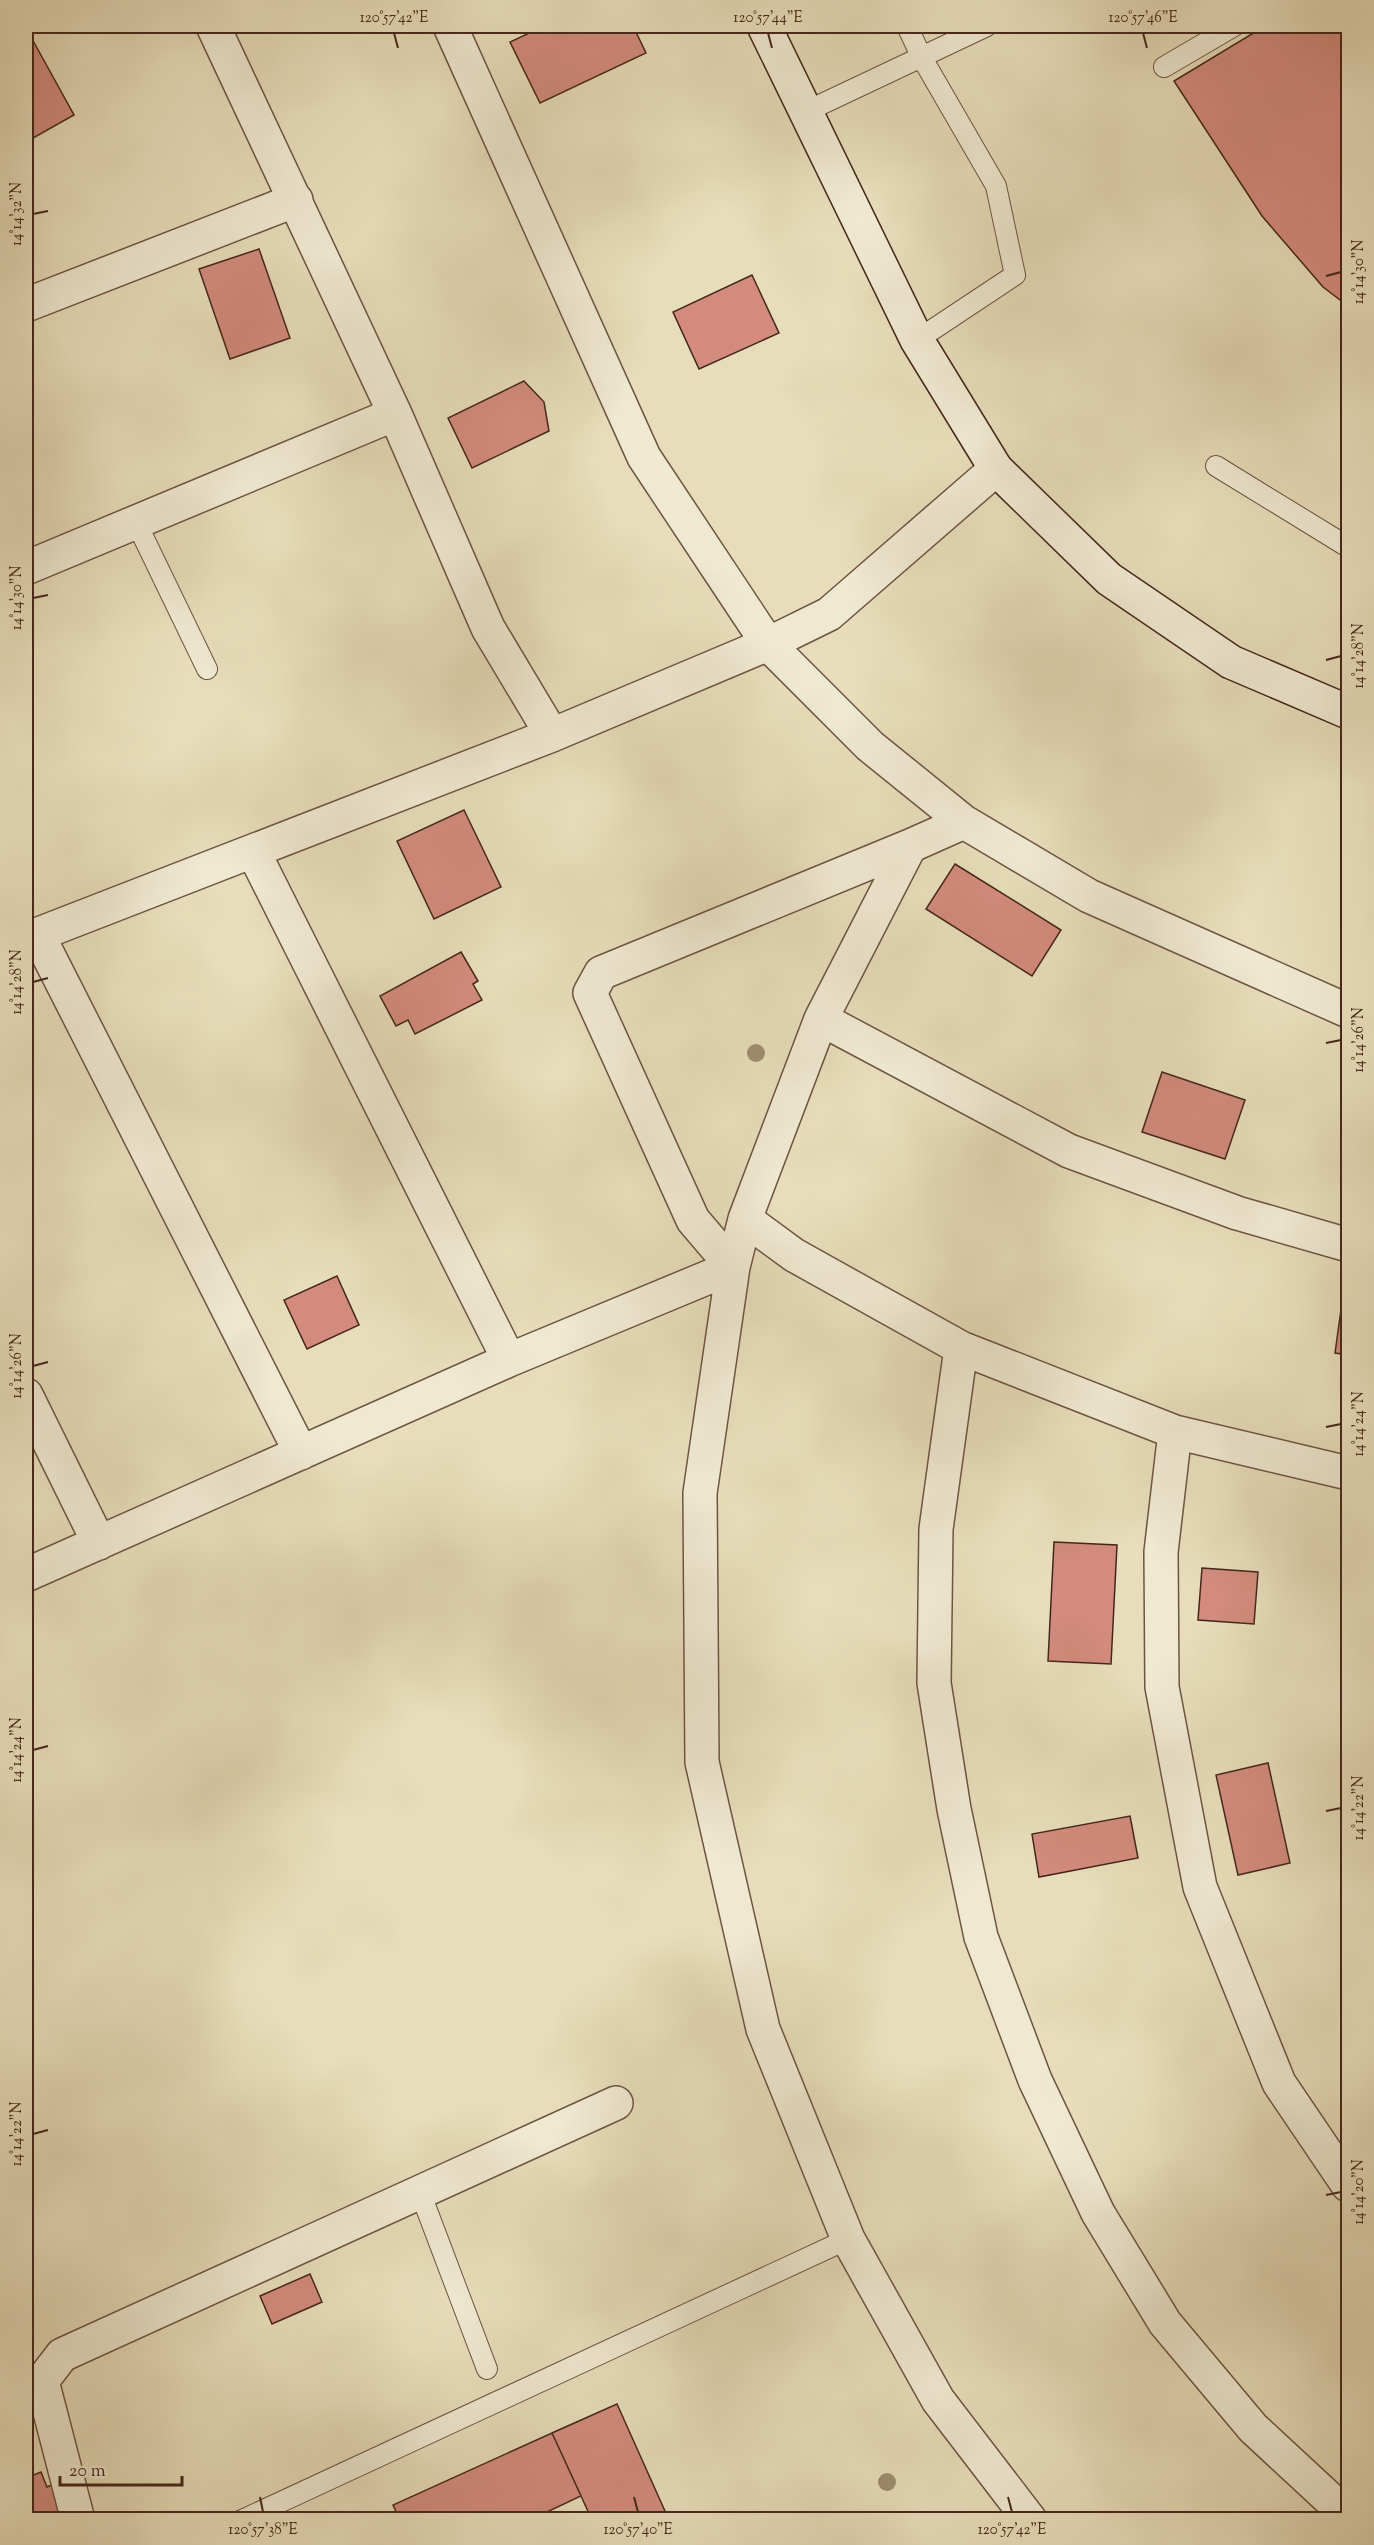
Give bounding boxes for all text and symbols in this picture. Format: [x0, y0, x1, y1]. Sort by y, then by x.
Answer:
text: 120°57'42"E [360, 8, 428, 29]
text: 120°57'44"E [733, 8, 803, 29]
text: 120°57'46"E [1108, 8, 1178, 29]
text: 14°14'32"N [7, 182, 28, 246]
text: 14°14'30"N [1349, 240, 1370, 304]
text: 14°14'30"N [7, 566, 28, 630]
text: 14°14'28"N [1349, 623, 1370, 689]
text: 14°14'28"N [7, 949, 28, 1015]
text: 14°14'26"N [1349, 1007, 1370, 1073]
text: 14°14'26"N [7, 1333, 28, 1399]
text: 14°14'24"N [1349, 1391, 1370, 1457]
text: 14°14'24"N [7, 1717, 28, 1783]
text: 14°14'22"N [1349, 1776, 1370, 1840]
text: 14°14'22"N [7, 2102, 28, 2166]
text: 14°14'20"N [1349, 2159, 1370, 2225]
scale bar [60, 2449, 182, 2487]
text: 20 m [69, 2459, 106, 2485]
text: 120°57'38"E [228, 2520, 298, 2541]
text: 120°57'40"E [603, 2520, 673, 2541]
text: 120°57'42"E [978, 2520, 1046, 2541]

